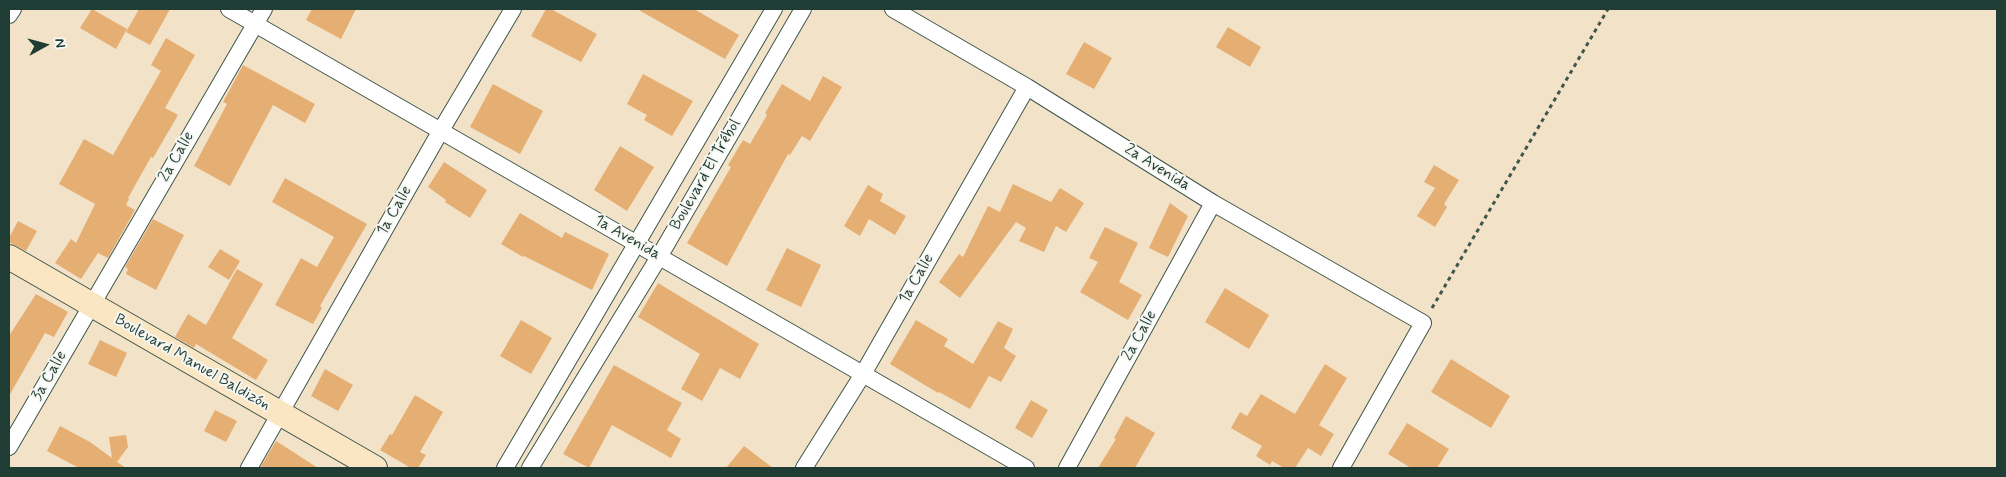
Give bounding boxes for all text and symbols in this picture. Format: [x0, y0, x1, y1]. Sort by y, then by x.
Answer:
north arrow [20, 20, 70, 70]
text: N [50, 37, 69, 49]
street label: Boulevard El Trébol [666, 116, 746, 234]
street label: 2a Calle [155, 128, 199, 186]
street label: 2a Avenida [1121, 140, 1193, 196]
street label: 1a Calle [373, 183, 417, 239]
street label: 1a Avenida [590, 211, 664, 265]
street label: 1a Calle [895, 251, 939, 307]
street label: 2a Calle [1118, 307, 1162, 365]
street label: Boulevard Manuel Baldizón [111, 310, 273, 416]
street label: 3a Calle [28, 348, 72, 404]

